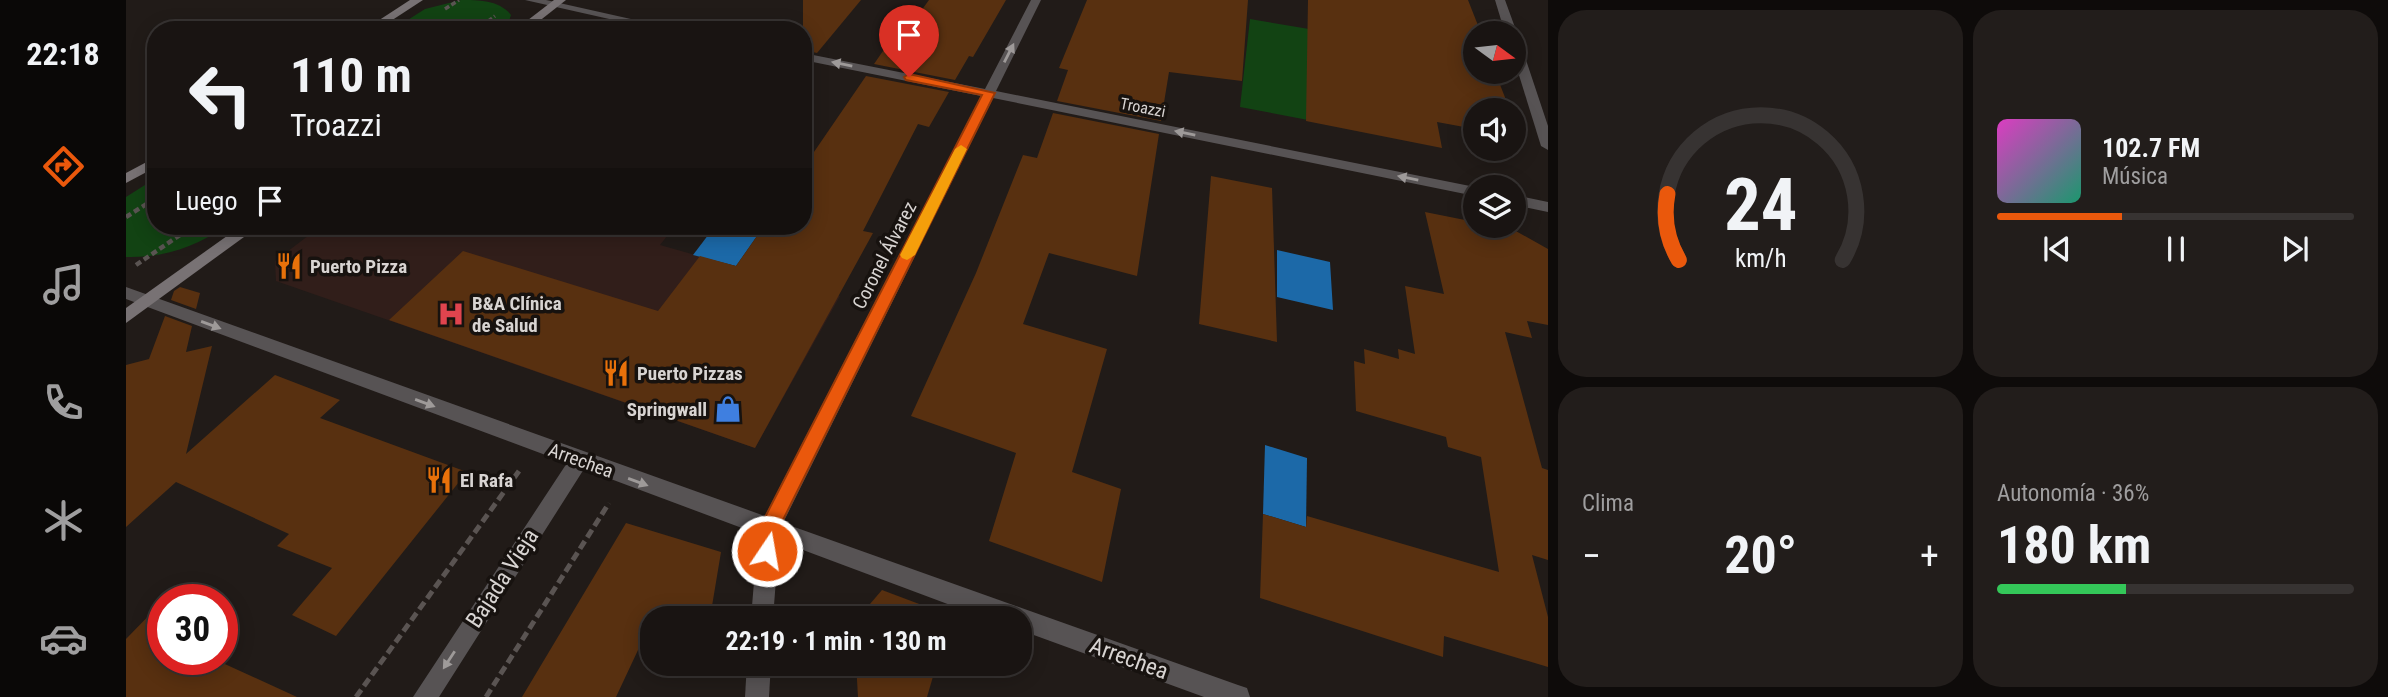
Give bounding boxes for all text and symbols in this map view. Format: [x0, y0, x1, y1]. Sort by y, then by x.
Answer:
pin [879, 5, 939, 77]
icon: arrive [890, 16, 928, 54]
north arrow [1463, 21, 1526, 84]
map controls [1463, 21, 1526, 238]
text: 22:18 [26, 35, 100, 73]
one-way arrow [1004, 43, 1015, 63]
text: 110 m [290, 47, 412, 104]
icon: left [175, 49, 266, 140]
one-way arrow [831, 58, 853, 69]
street label: Troazzi [1119, 94, 1167, 121]
button: sound [1463, 98, 1526, 161]
text: Troazzi [290, 106, 382, 144]
one-way arrow [1174, 128, 1196, 139]
text: 102.7 FM [2102, 133, 2200, 163]
icon: directions [39, 142, 88, 191]
text: 24 [1724, 162, 1797, 248]
text: Música [2102, 163, 2168, 190]
one-way arrow [1397, 173, 1419, 184]
button: layers [1463, 175, 1526, 238]
icon: arrive [251, 182, 289, 220]
text: Luego [175, 186, 237, 216]
street label: Coronel Álvarez [848, 198, 921, 313]
icon: previous [2038, 230, 2076, 268]
icon: pause [2157, 230, 2195, 268]
icon: next [2276, 230, 2314, 268]
text: km/h [1735, 244, 1786, 273]
restaurant icon: Puerto Pizza [274, 251, 304, 281]
place label: Puerto Pizza [310, 255, 407, 278]
icon: music [39, 260, 88, 309]
place label: B&A Clínica de Salud [472, 292, 562, 337]
hospital icon: B&A Clínica de Salud [436, 299, 466, 329]
one-way arrow [200, 320, 221, 331]
restaurant icon: Puerto Pizzas [601, 358, 631, 388]
place label: Puerto Pizzas [637, 362, 743, 385]
icon: phone [39, 378, 88, 427]
shop icon: Springwall [713, 394, 743, 424]
one-way arrow [414, 398, 435, 409]
place label: Springwall [627, 398, 707, 421]
street label: Arrechea [545, 438, 616, 483]
restaurant icon: El Rafa [424, 465, 454, 495]
place label: El Rafa [460, 469, 513, 492]
one-way arrow [628, 476, 649, 487]
text: Autonomía · 36% [1997, 480, 2149, 507]
text: Clima [1582, 490, 1634, 517]
icon: climate [39, 496, 88, 545]
position arrow [730, 514, 804, 588]
text: 180 km [1997, 515, 2151, 576]
street label: Bajada Vieja [460, 524, 544, 633]
text: 20° [1724, 525, 1797, 586]
text: − [1582, 534, 1601, 578]
text: + [1920, 534, 1939, 578]
speed limit sign: 30 [147, 584, 238, 675]
icon: car [39, 614, 88, 663]
text: 22:19 · 1 min · 130 m [726, 626, 946, 656]
street label: Arrechea [1086, 632, 1172, 685]
one-way arrow [442, 650, 455, 670]

